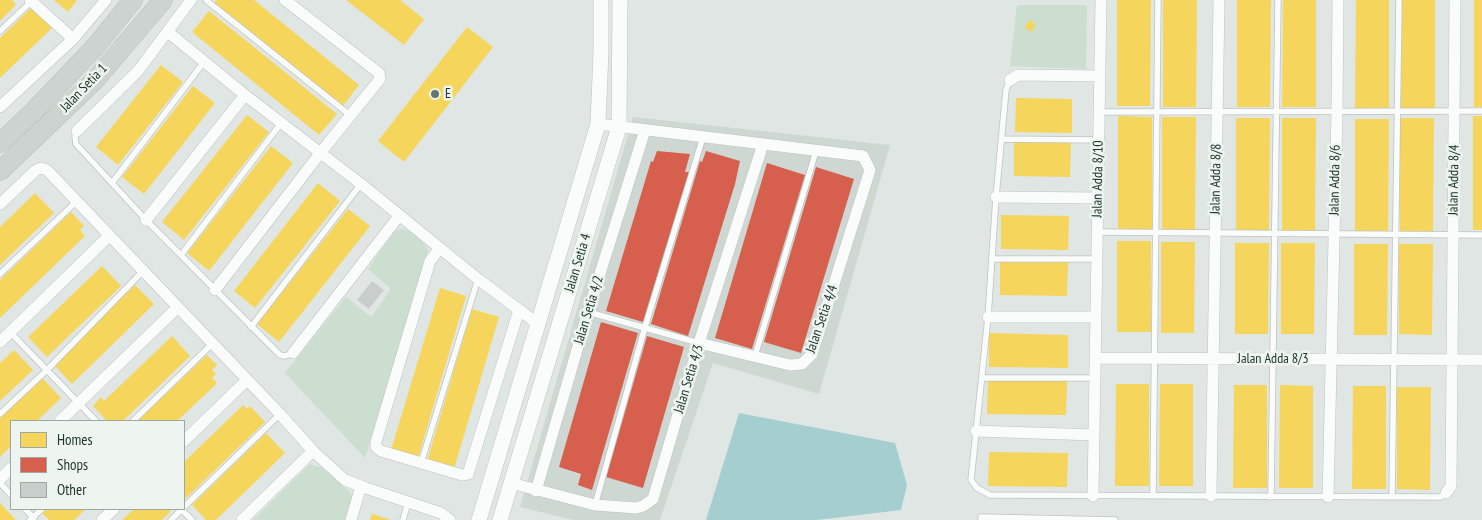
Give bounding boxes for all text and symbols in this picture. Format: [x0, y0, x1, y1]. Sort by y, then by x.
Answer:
street label: Jalan Setia 1 [57, 60, 111, 116]
place label: E [445, 86, 451, 102]
marker: E [429, 88, 441, 100]
street label: Jalan Adda 8/10 [1089, 140, 1107, 218]
street label: Jalan Adda 8/8 [1207, 143, 1225, 215]
street label: Jalan Adda 8/6 [1326, 144, 1344, 216]
street label: Jalan Adda 8/4 [1445, 144, 1463, 216]
street label: Jalan Setia 4 [561, 232, 595, 294]
street label: Jalan Setia 4/2 [571, 274, 607, 346]
street label: Jalan Setia 4/4 [803, 283, 841, 355]
street label: Jalan Setia 4/3 [671, 343, 707, 415]
street label: Jalan Adda 8/3 [1238, 351, 1308, 367]
legend [10, 420, 185, 510]
text: Homes [57, 430, 93, 449]
text: Shops [57, 455, 88, 474]
text: Other [57, 480, 86, 499]

